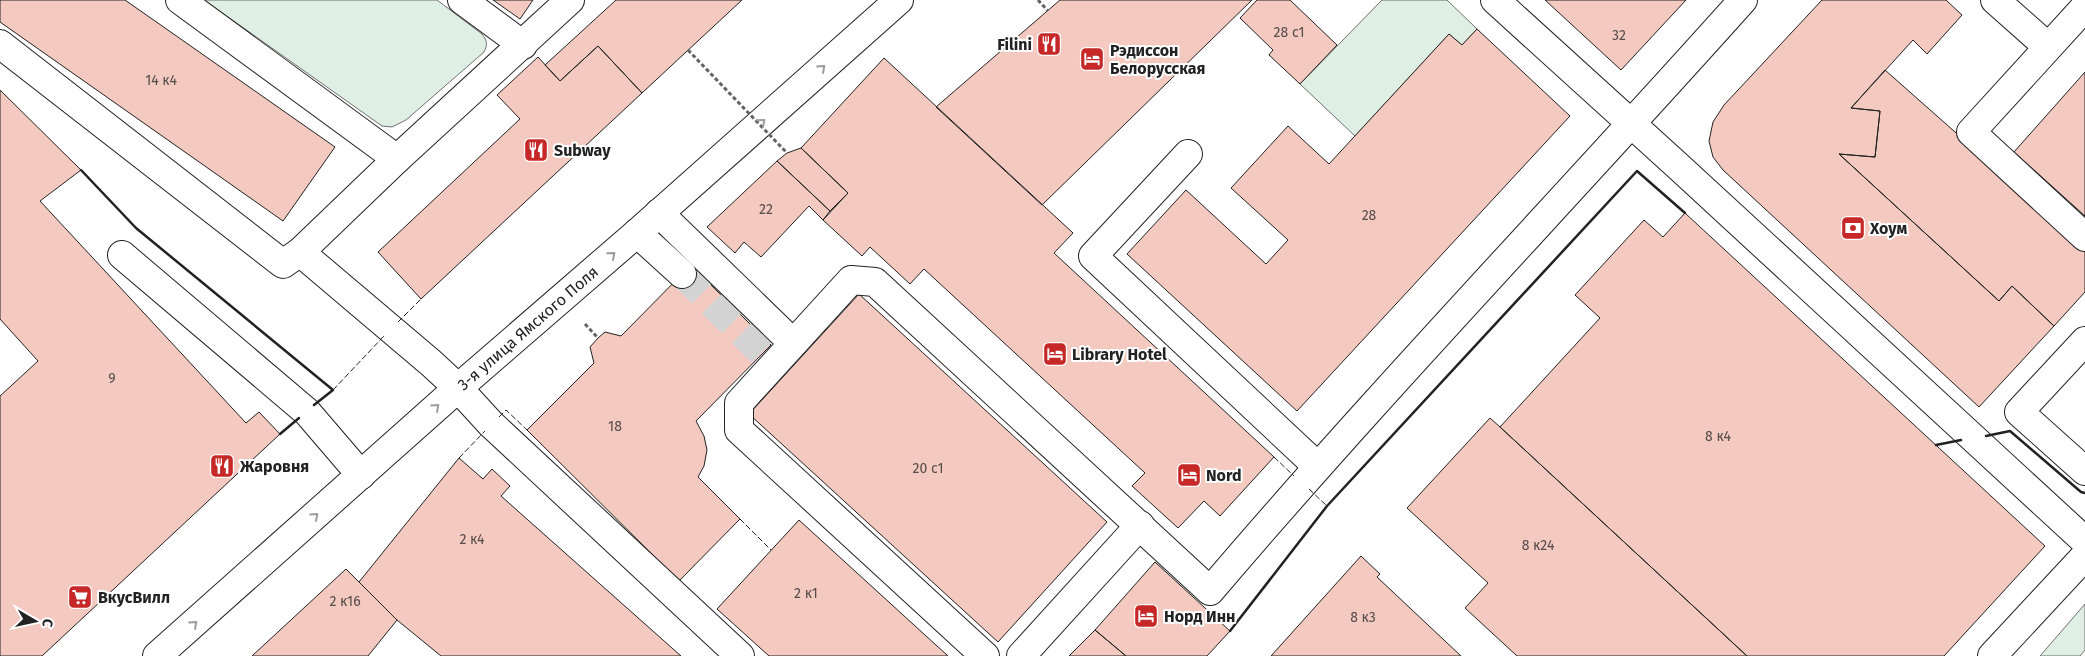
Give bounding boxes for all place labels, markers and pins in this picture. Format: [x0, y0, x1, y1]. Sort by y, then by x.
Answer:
restaurant icon: Filini [1036, 31, 1062, 57]
place label: Filini [997, 35, 1032, 54]
place label: Рэдиссон Белорусская [1110, 41, 1205, 78]
hotel icon: Рэдиссон Белорусская [1079, 46, 1105, 72]
restaurant icon: Subway [523, 137, 549, 163]
place label: Subway [554, 141, 611, 160]
bank icon: Хоум [1840, 215, 1866, 241]
place label: Хоум [1869, 219, 1907, 238]
hotel icon: Library Hotel [1042, 341, 1068, 367]
place label: Library Hotel [1072, 345, 1167, 364]
restaurant icon: Жаровня [209, 453, 235, 479]
place label: Жаровня [239, 457, 309, 476]
hotel icon: Nord [1176, 462, 1202, 488]
place label: Nord [1206, 466, 1242, 485]
supermarket icon: ВкусВилл [67, 584, 93, 610]
place label: ВкусВилл [98, 588, 170, 607]
hotel icon: Норд Инн [1133, 603, 1159, 629]
place label: Норд Инн [1164, 607, 1235, 626]

